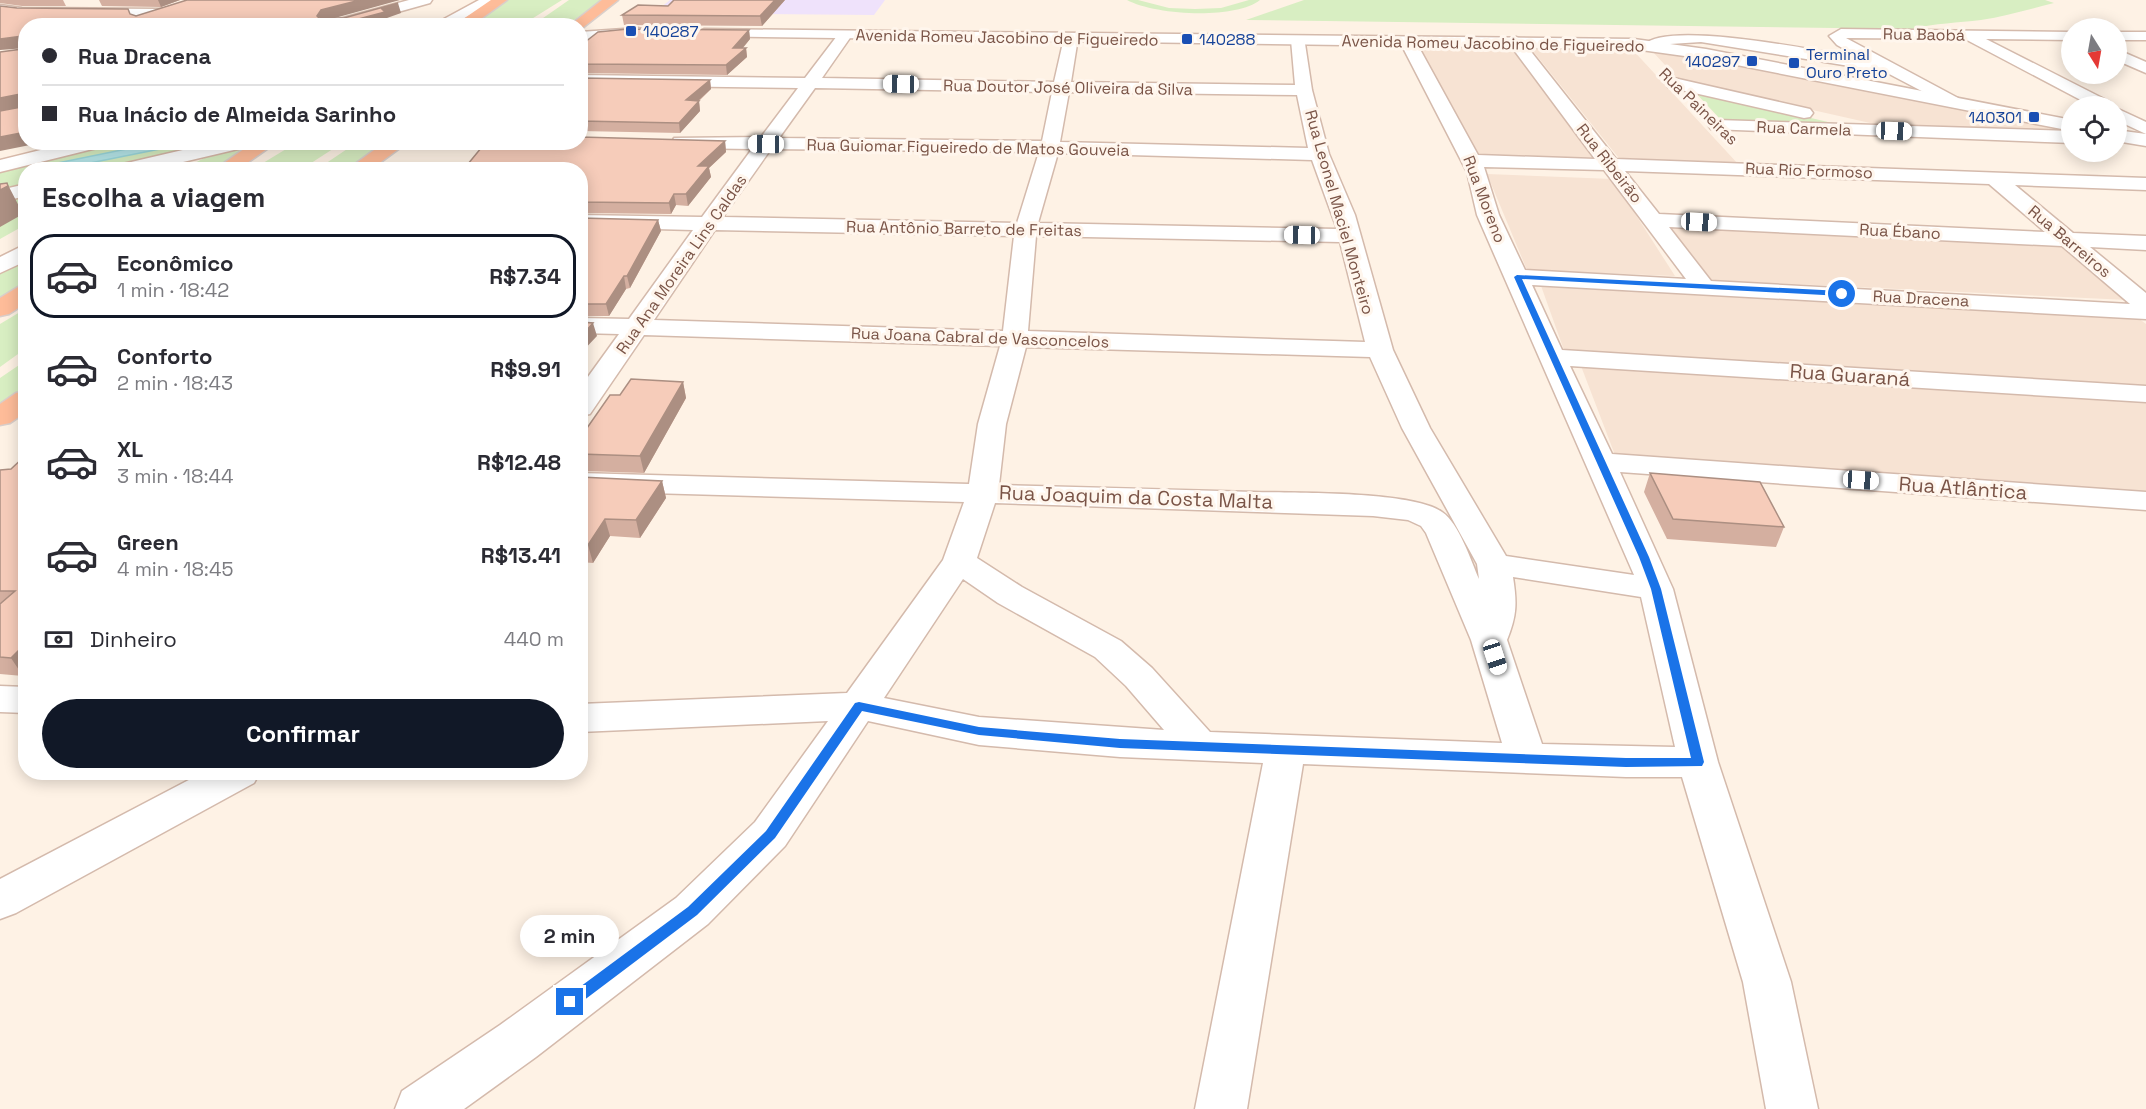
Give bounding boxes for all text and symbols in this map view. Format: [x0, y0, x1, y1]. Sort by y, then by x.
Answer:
north arrow [2061, 18, 2127, 84]
map controls [2061, 18, 2127, 162]
place label: 140287 [643, 21, 698, 42]
street label: Rua Baobá [1883, 23, 1965, 46]
marker: 140287 [624, 24, 638, 38]
street label: Avenida Romeu Jacobino de Figueiredo [855, 24, 1159, 51]
place label: 140288 [1199, 29, 1256, 50]
street label: Avenida Romeu Jacobino de Figueiredo [1341, 30, 1645, 57]
marker: 140288 [1180, 32, 1194, 46]
text: Rua Dracena [78, 42, 211, 70]
place label: Terminal Ouro Preto [1806, 44, 1888, 83]
place label: 140297 [1685, 51, 1740, 72]
marker: 140297 [1745, 54, 1759, 68]
marker: Terminal Ouro Preto [1787, 56, 1801, 70]
street label: Rua Paineiras [1655, 63, 1743, 149]
car [883, 75, 919, 93]
street label: Rua Doutor José Oliveira da Silva [943, 75, 1193, 100]
button: locate [2061, 96, 2127, 162]
text: Rua Inácio de Almeida Sarinho [78, 100, 396, 128]
street label: Rua Leonel Maciel Monteiro [1300, 107, 1379, 317]
place label: 140301 [1968, 107, 2022, 128]
marker: 140301 [2027, 110, 2041, 124]
street label: Rua Carmela [1756, 116, 1852, 141]
street label: Rua Ribeirão [1572, 119, 1647, 207]
car [1876, 121, 1912, 141]
street label: Rua Guiomar Figueiredo de Matos Gouveia [806, 134, 1130, 161]
car [748, 135, 784, 153]
street label: Rua Moreno [1458, 153, 1511, 246]
street label: Rua Rio Formoso [1745, 158, 1873, 183]
street label: Rua Ana Moreira Lins Caldas [611, 170, 751, 358]
text: Escolha a viagem [42, 180, 265, 215]
street label: Rua Barreiros [2024, 200, 2116, 282]
car [1681, 212, 1717, 232]
street label: Rua Antônio Barreto de Freitas [846, 216, 1082, 241]
street label: Rua Ébano [1859, 219, 1941, 244]
car [1284, 226, 1320, 244]
icon: car [45, 249, 99, 303]
text: Econômico [117, 249, 234, 277]
text: R$7.34 [489, 262, 561, 290]
text: 1 min · 18:42 [117, 277, 229, 303]
route start [1828, 280, 1855, 307]
street label: Rua Dracena [1872, 285, 1970, 312]
street label: Rua Joana Cabral de Vasconcelos [851, 322, 1109, 353]
icon: car [45, 342, 99, 396]
text: Conforto [117, 342, 212, 370]
text: R$9.91 [490, 355, 561, 383]
street label: Rua Guaraná [1789, 358, 1911, 392]
text: 2 min · 18:43 [117, 370, 233, 396]
icon: car [45, 435, 99, 489]
text: XL [117, 435, 143, 463]
text: R$12.48 [477, 448, 561, 476]
text: 3 min · 18:44 [117, 463, 233, 489]
car [1842, 470, 1880, 490]
street label: Rua Atlântica [1898, 471, 2028, 505]
street label: Rua Joaquim da Costa Malta [999, 479, 1273, 515]
icon: car [45, 528, 99, 582]
text: Green [117, 528, 179, 556]
text: R$13.41 [481, 541, 561, 569]
text: 4 min · 18:45 [117, 556, 233, 582]
icon: cash [42, 623, 75, 656]
text: Dinheiro [90, 625, 177, 653]
text: 440 m [504, 626, 564, 652]
car [1481, 637, 1509, 677]
button: Confirmar [42, 699, 564, 768]
callout: 2 min [520, 915, 620, 957]
text: 2 min [544, 923, 595, 949]
route end [556, 988, 583, 1015]

